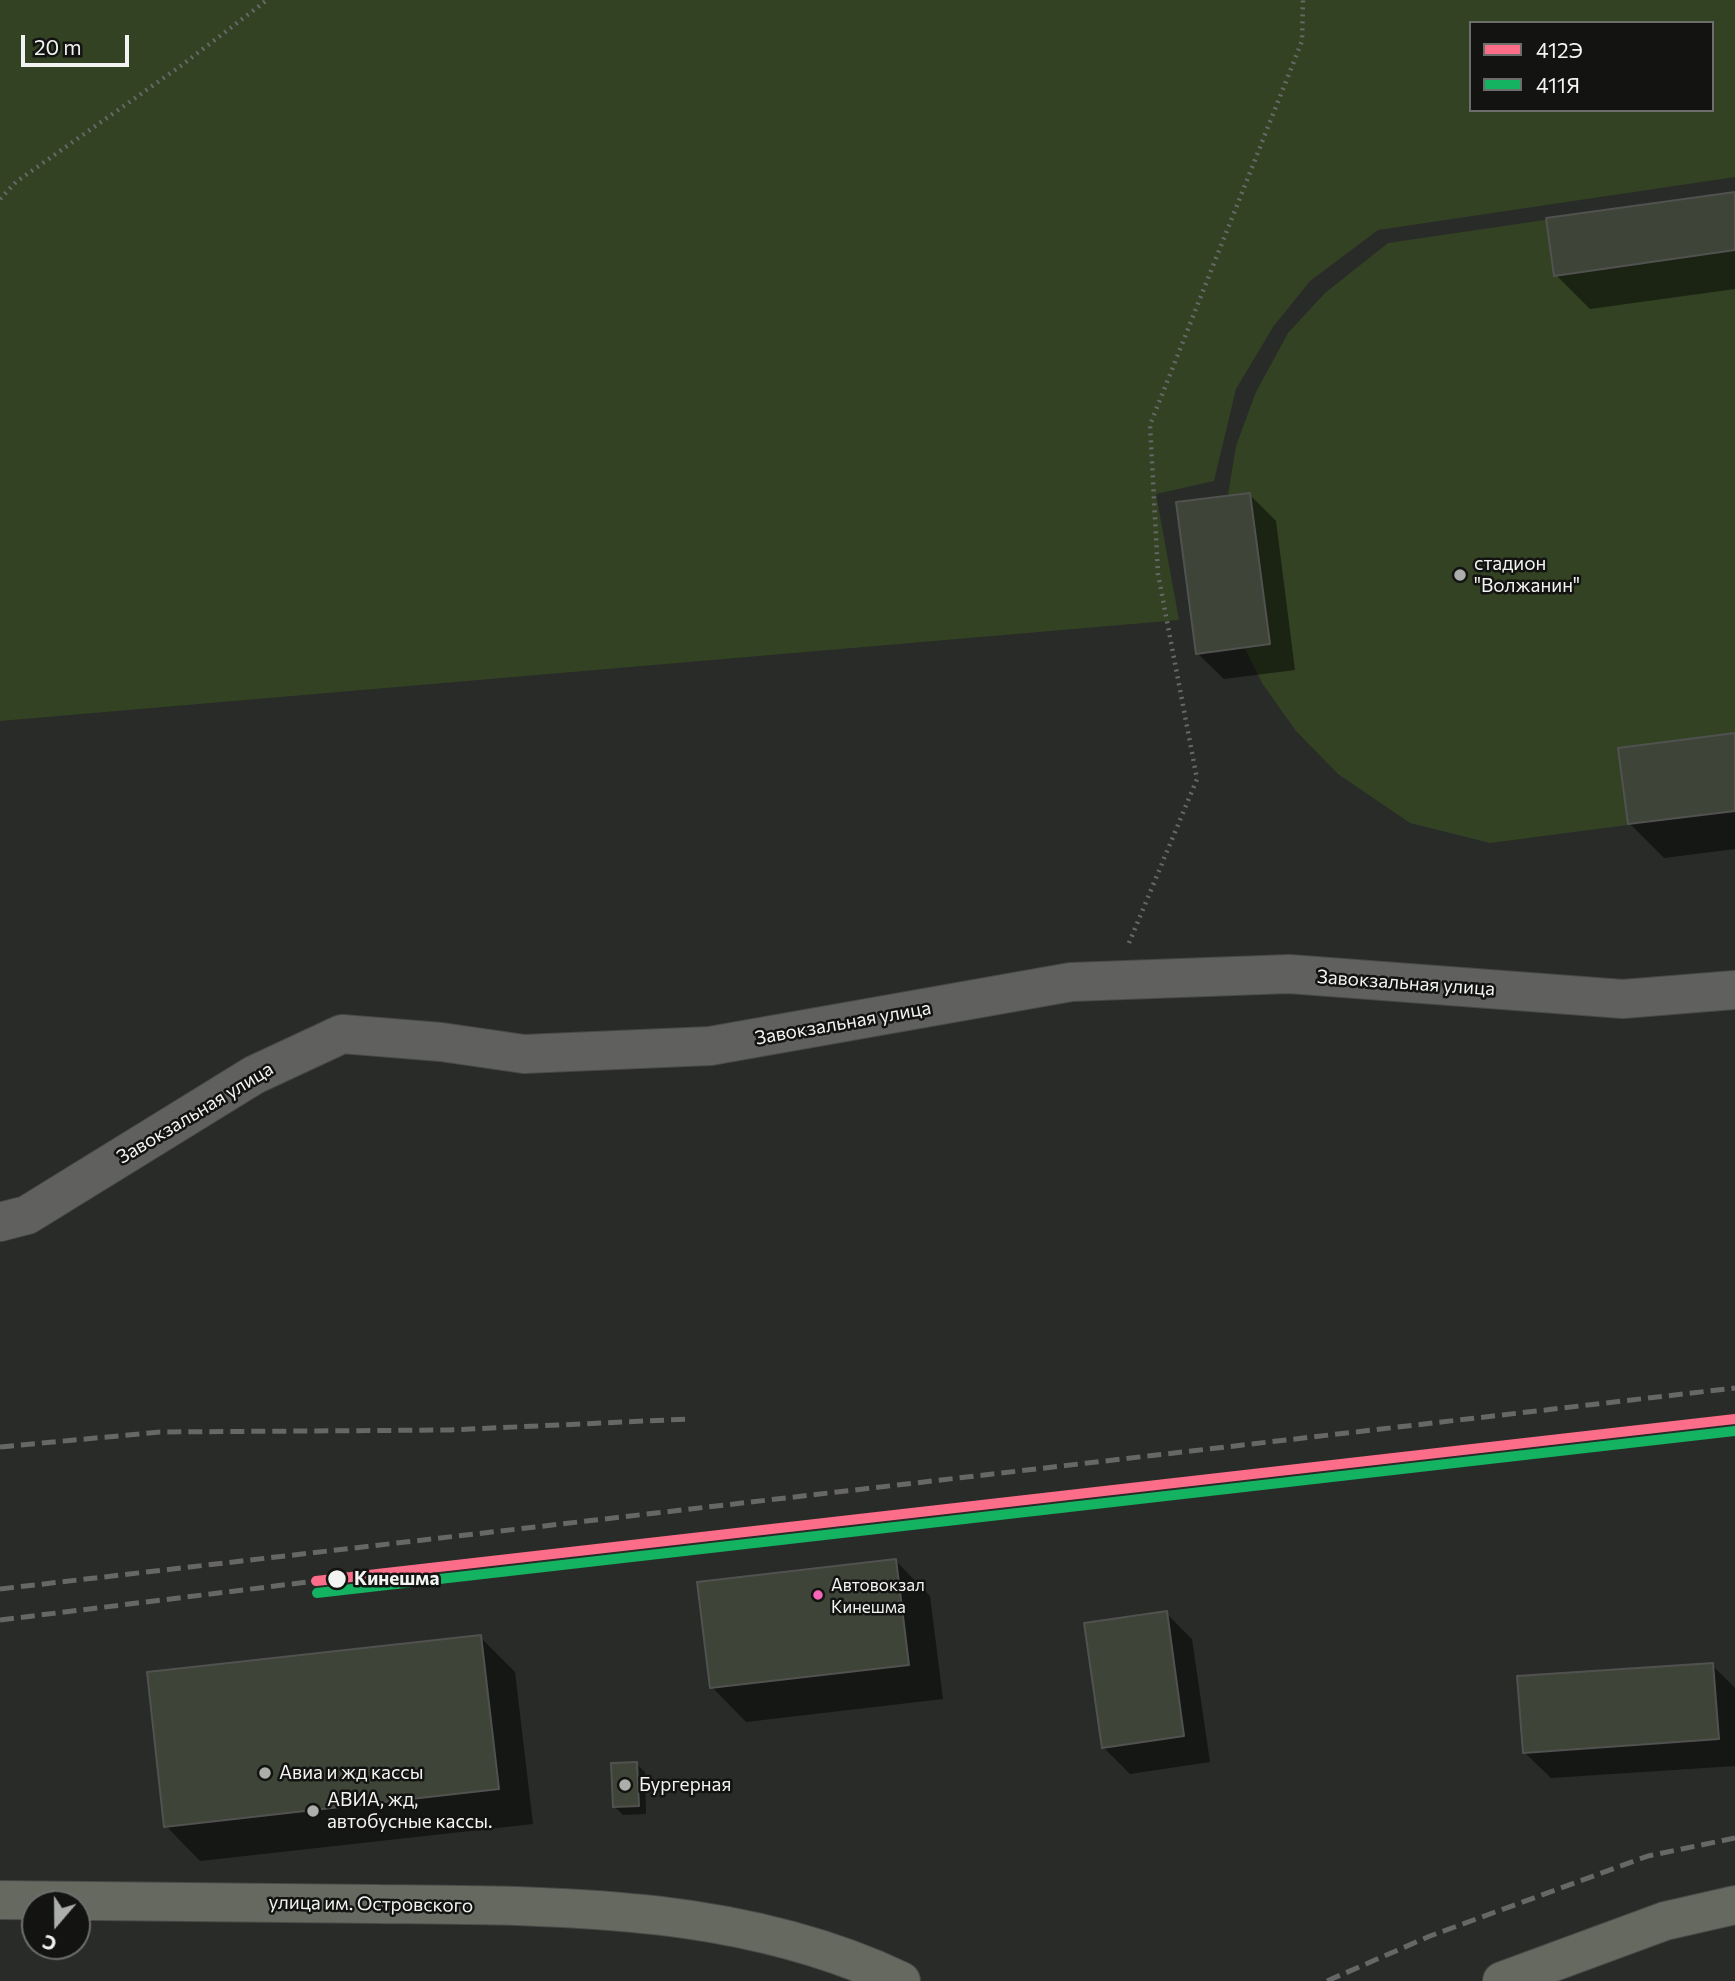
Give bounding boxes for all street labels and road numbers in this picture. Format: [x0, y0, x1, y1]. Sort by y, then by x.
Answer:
street label: Завокзальная улица [1316, 965, 1496, 1001]
street label: Завокзальная улица [753, 996, 933, 1050]
street label: Завокзальная улица [113, 1057, 277, 1169]
street label: улица им. Островского [269, 1891, 473, 1917]

